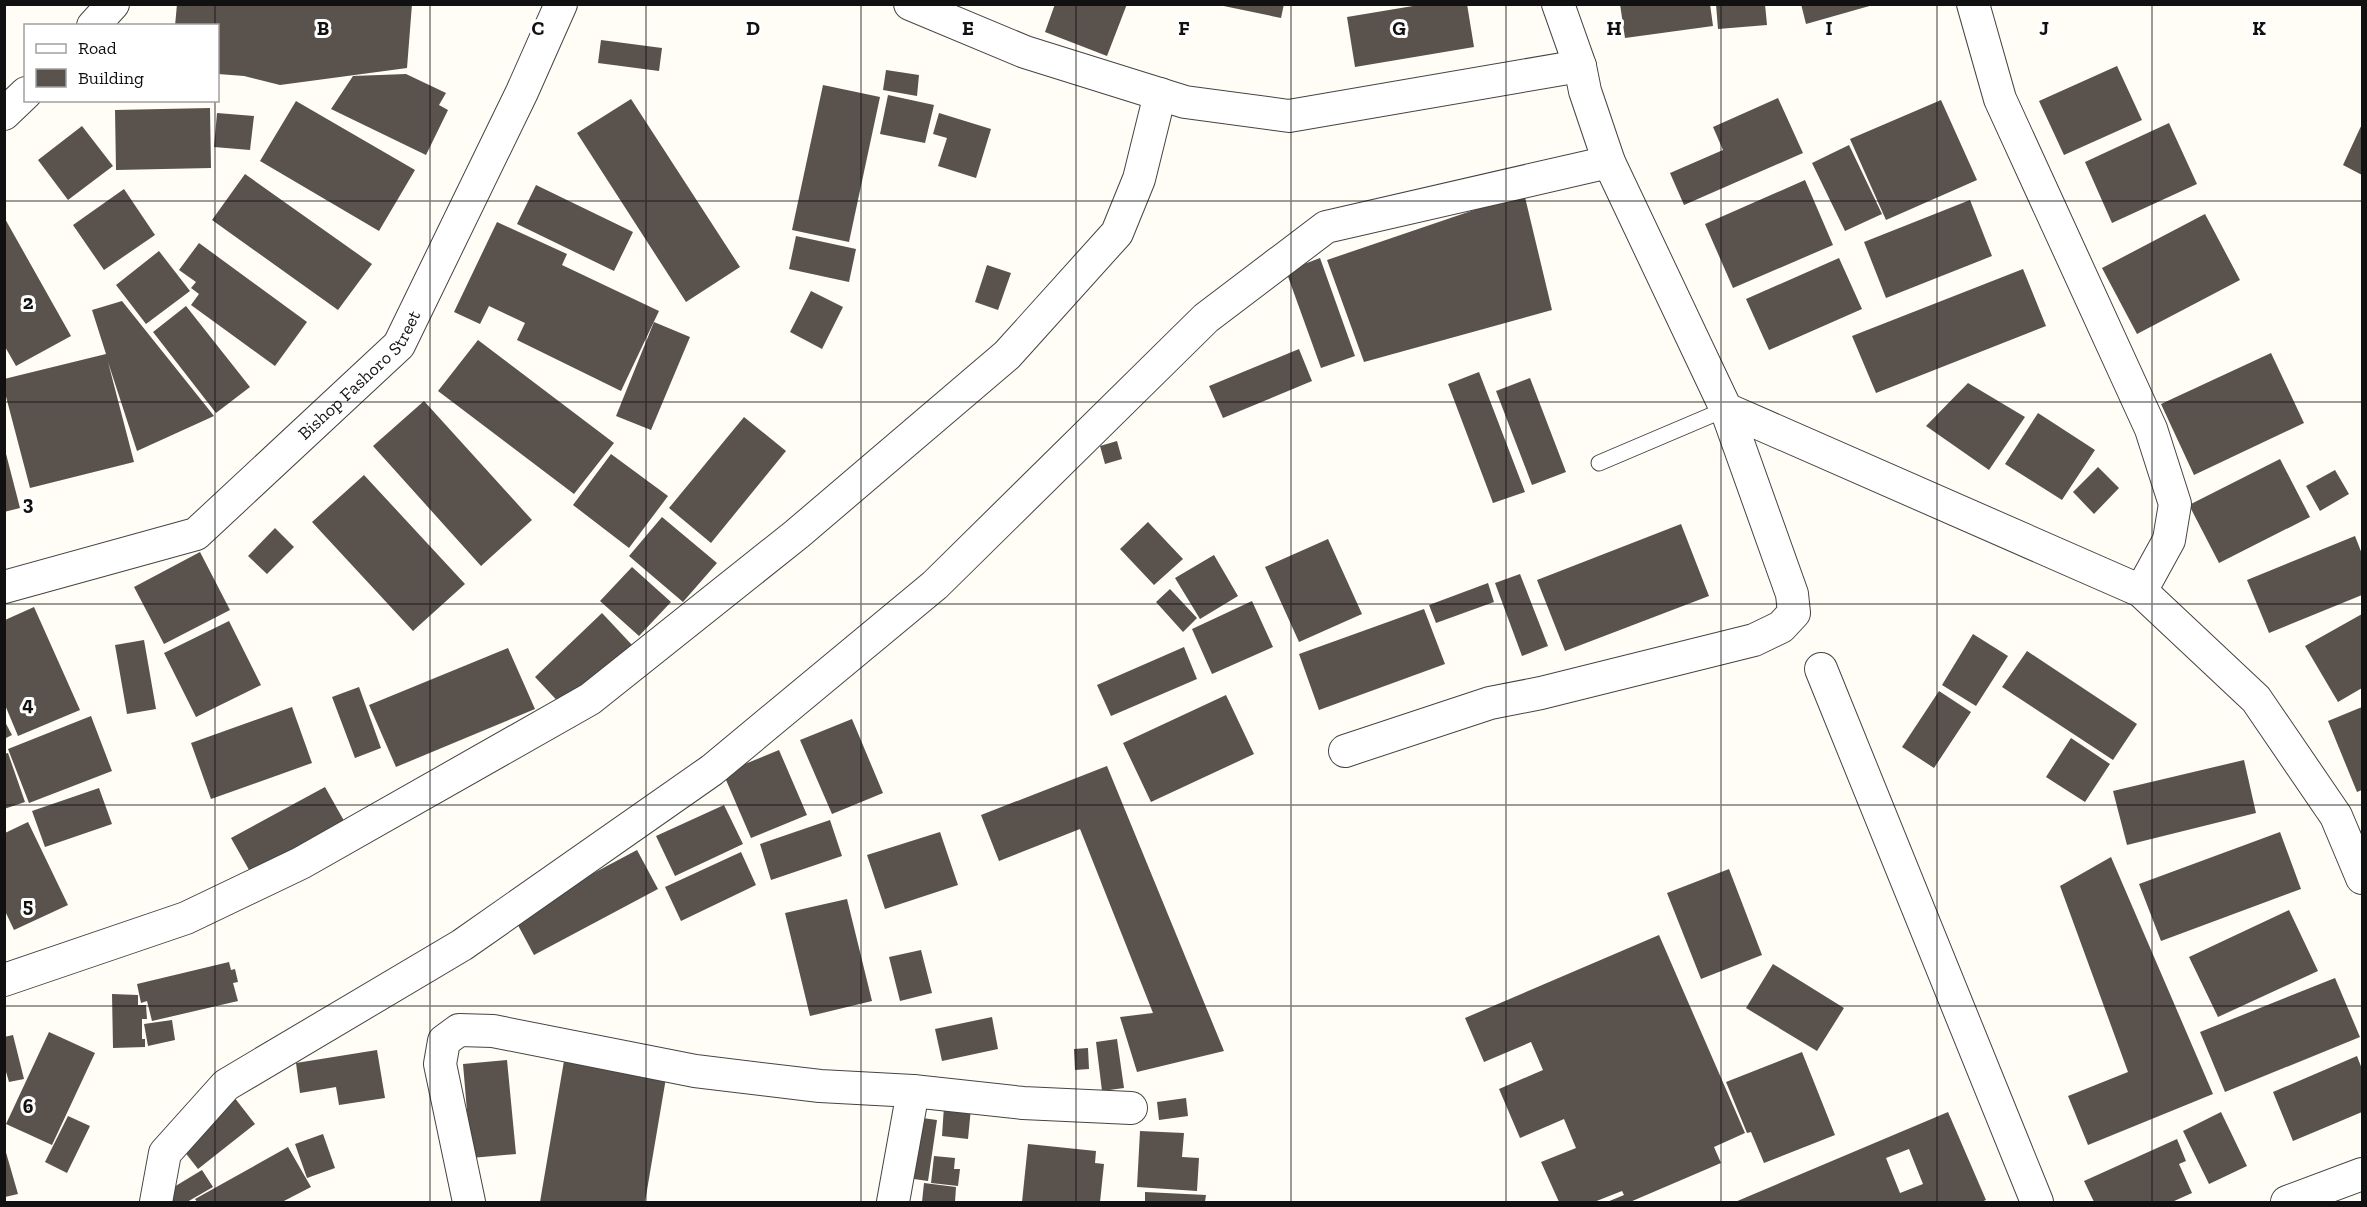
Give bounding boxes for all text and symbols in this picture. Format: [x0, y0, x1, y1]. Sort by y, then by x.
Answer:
text: B [317, 16, 329, 40]
text: C [532, 16, 545, 40]
text: D [746, 16, 760, 40]
text: E [962, 16, 974, 40]
text: F [1178, 16, 1190, 40]
text: G [1392, 16, 1406, 40]
text: H [1606, 16, 1622, 40]
text: I [1825, 16, 1833, 40]
text: J [2039, 16, 2049, 40]
text: K [2252, 16, 2266, 40]
legend [24, 24, 219, 102]
text: Road [78, 37, 117, 59]
text: Building [78, 67, 144, 89]
text: 2 [23, 290, 34, 314]
street label: Bishop Fashoro Street [293, 307, 425, 444]
text: 3 [23, 491, 34, 515]
text: 4 [22, 692, 34, 716]
text: 5 [23, 893, 33, 917]
text: 6 [23, 1094, 34, 1118]

